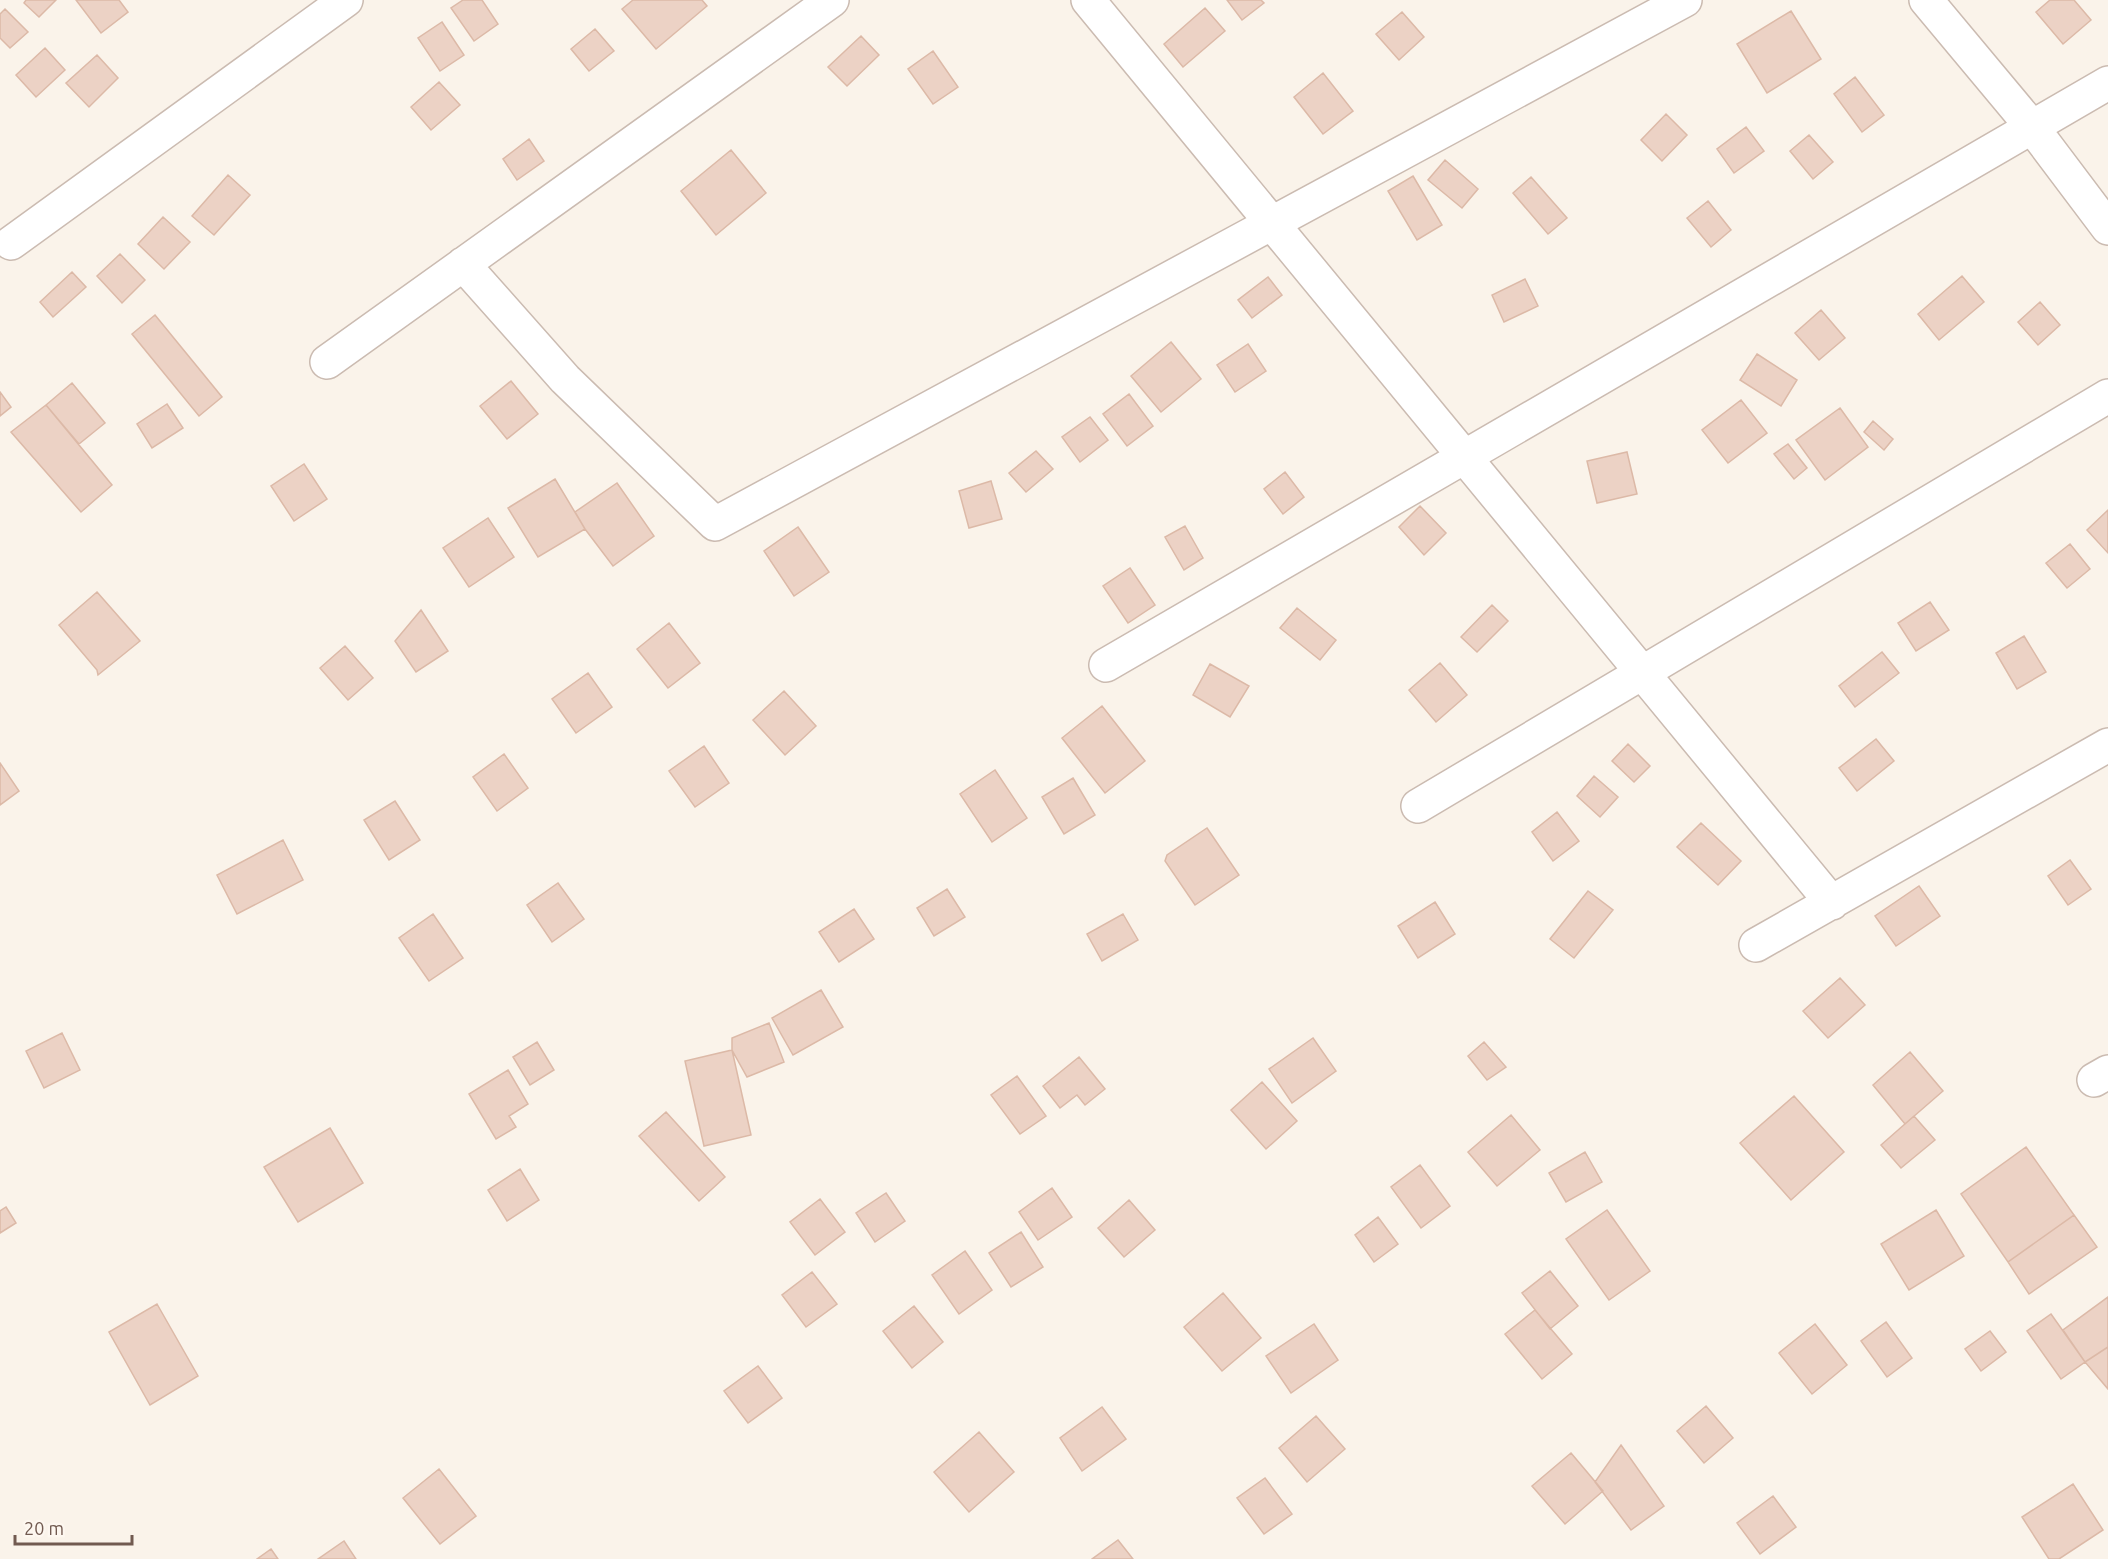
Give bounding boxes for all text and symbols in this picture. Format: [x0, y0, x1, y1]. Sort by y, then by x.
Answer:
scale bar [15, 1508, 132, 1546]
text: 20 m [24, 1518, 64, 1538]

